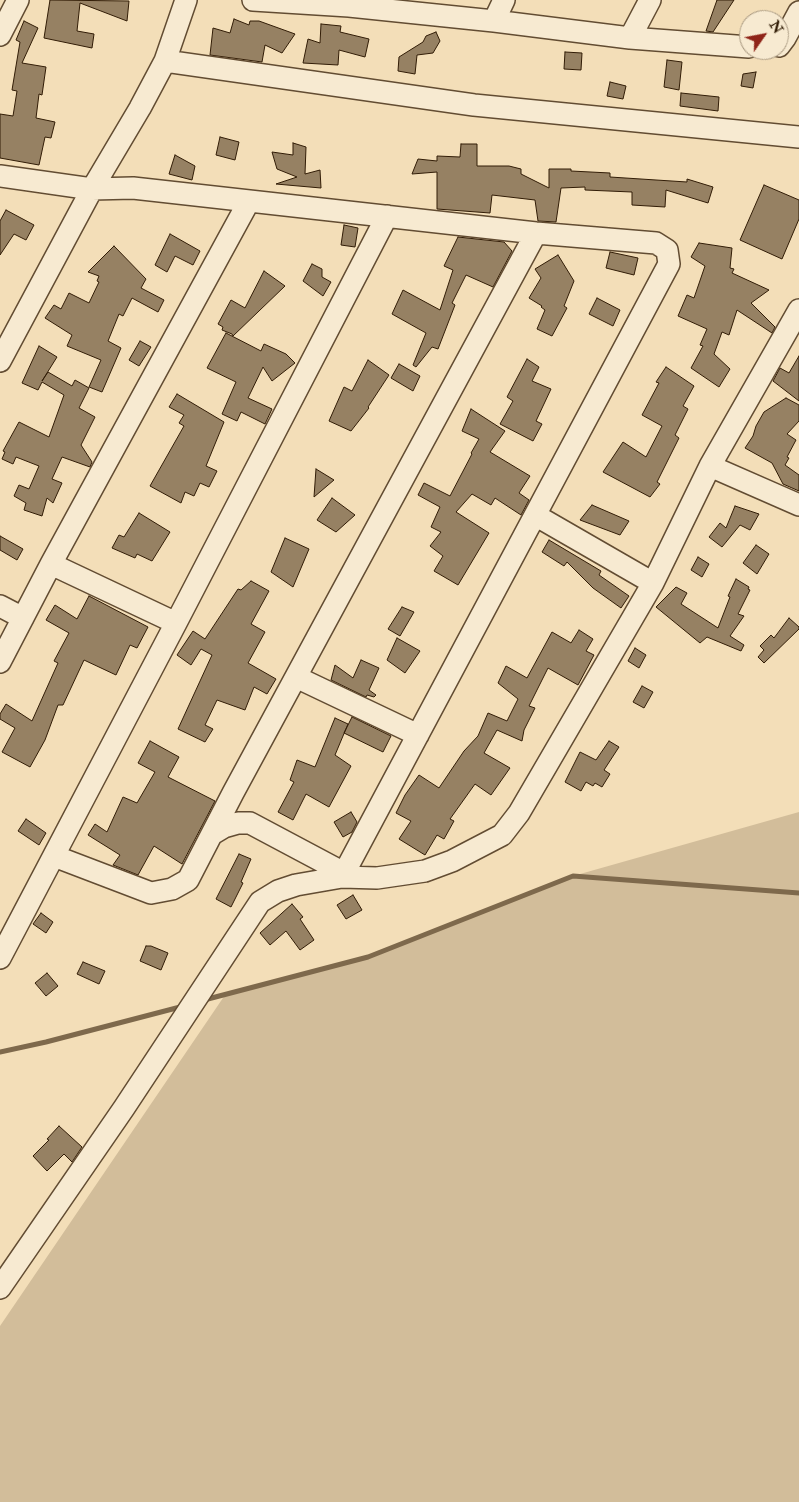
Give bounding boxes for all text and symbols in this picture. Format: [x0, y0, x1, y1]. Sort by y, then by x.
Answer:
north arrow [739, 10, 789, 60]
text: N [766, 17, 787, 37]

